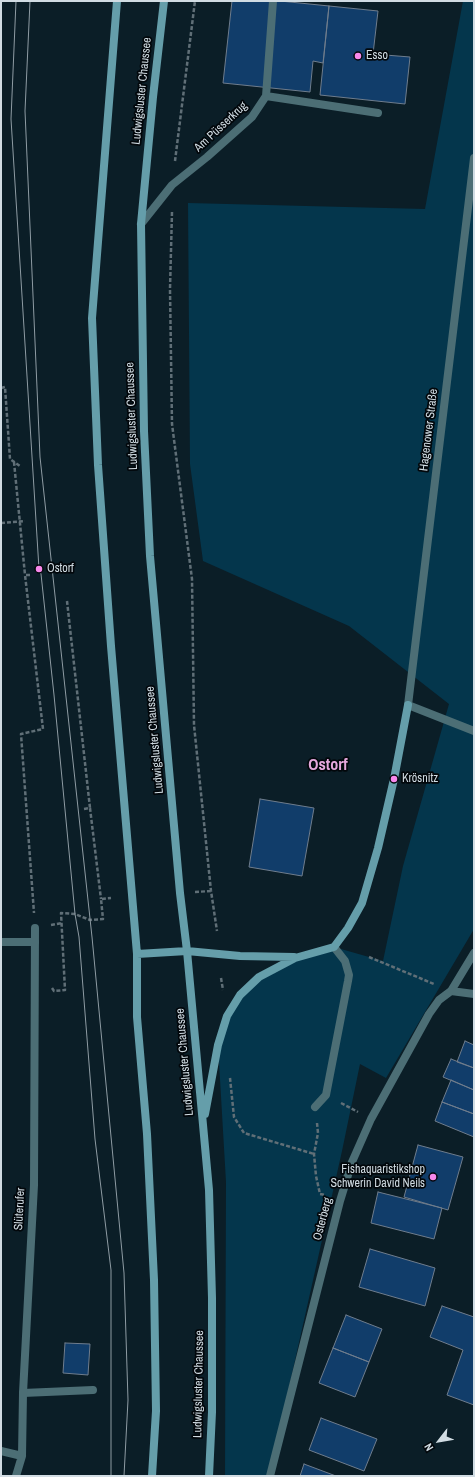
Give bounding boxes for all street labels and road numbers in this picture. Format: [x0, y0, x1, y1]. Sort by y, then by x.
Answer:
street label: Ludwigsluster Chaussee [129, 37, 155, 145]
street label: Am Püsserkrug [191, 99, 251, 155]
street label: Ludwigsluster Chaussee [123, 362, 141, 470]
street label: Hagenower Straße [417, 388, 441, 472]
street label: Ludwigsluster Chaussee [143, 686, 167, 794]
street label: Ludwigsluster Chaussee [173, 1008, 197, 1116]
street label: Slüterufer [12, 1187, 28, 1231]
street label: Osterberg [310, 1196, 336, 1242]
street label: Ludwigsluster Chaussee [191, 1330, 207, 1438]

